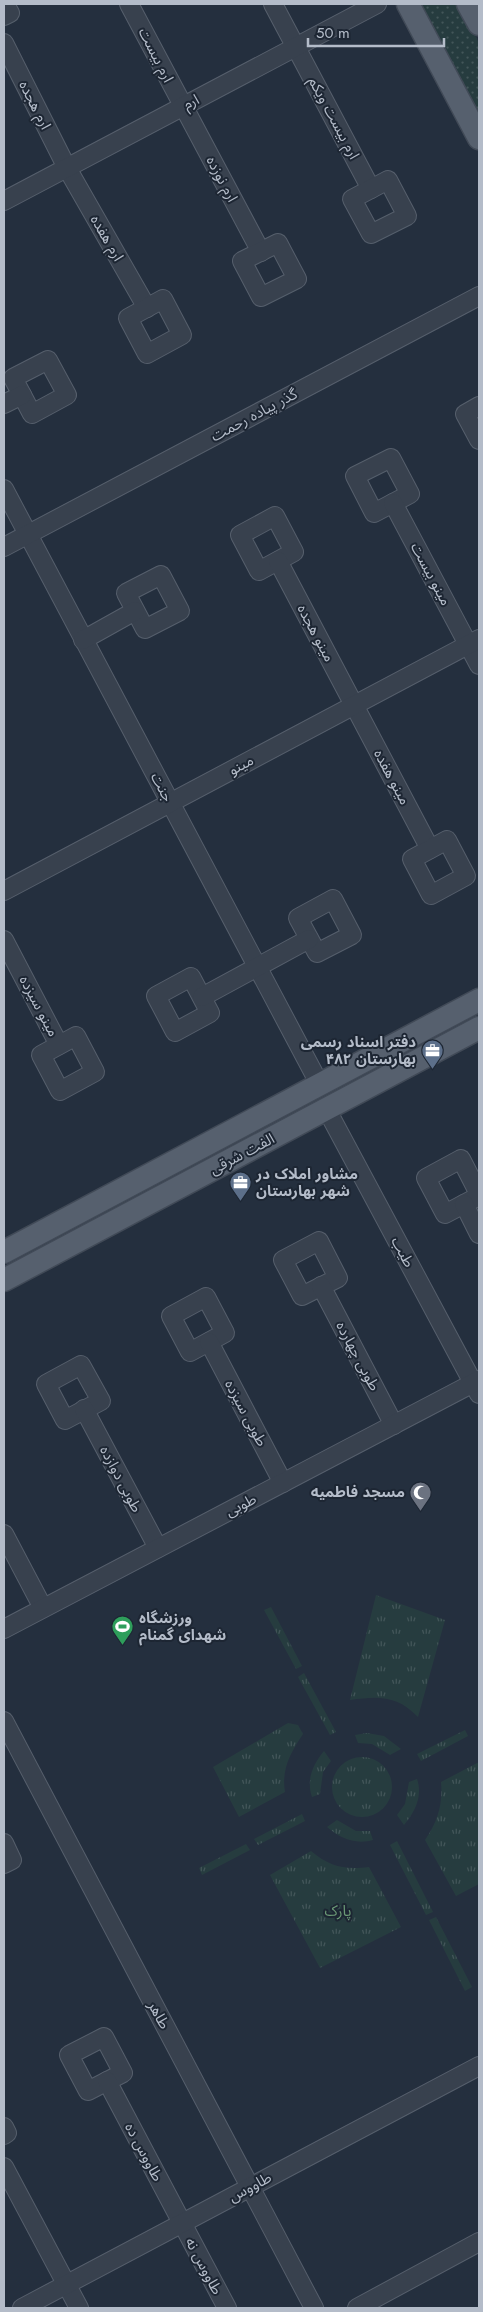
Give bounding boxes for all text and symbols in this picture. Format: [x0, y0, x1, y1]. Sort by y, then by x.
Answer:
scale bar [308, 15, 444, 47]
text: 50 m [316, 22, 350, 44]
street label: ارم بیست [133, 24, 179, 86]
street label: ارم بیست ویکم [303, 73, 365, 163]
street label: ارم هجده [13, 77, 57, 133]
street label: ارم [179, 89, 203, 115]
street label: ارم نوزده [201, 152, 243, 206]
street label: ارم هفده [85, 211, 129, 265]
street label: گذر پیاده رحمت [207, 383, 302, 447]
street label: مینو بیست [405, 538, 457, 610]
street label: مینو هجده [292, 600, 340, 666]
street label: مینو هفده [368, 745, 416, 809]
street label: مینو [224, 749, 258, 781]
street label: جنت [145, 768, 179, 806]
street label: مینو سیزده [14, 972, 64, 1040]
place label: دفتر اسناد رسمی ۴۸۲ بهارستان [301, 1031, 416, 1070]
office icon: دفتر اسناد رسمی ۴۸۲ بهارستان [420, 1039, 444, 1070]
street label: الفت شرقی [206, 1128, 278, 1180]
place label: مشاور املاک در شهر بهارستان [255, 1163, 358, 1202]
office icon: مشاور املاک در شهر بهارستان [228, 1171, 252, 1202]
street label: طیب [386, 1233, 420, 1271]
street label: طوبی چهارده [330, 1317, 386, 1395]
street label: طوبی سیزده [219, 1376, 273, 1450]
street label: طوبی دوازده [94, 1442, 148, 1516]
mosque icon: مسجد فاطمیه [409, 1480, 433, 1511]
place label: مسجد فاطمیه [311, 1481, 405, 1503]
street label: طوبی [222, 1488, 260, 1522]
place label: ورزشگاه شهدای گمنام [139, 1607, 226, 1646]
sports icon: ورزشگاه شهدای گمنام [111, 1615, 135, 1646]
park label: پارک [325, 1900, 351, 1922]
street label: طاهر [142, 1996, 176, 2033]
street label: طاووس ده [119, 2119, 169, 2185]
street label: طاووس [224, 2166, 276, 2208]
street label: طاووس نه [180, 2234, 228, 2298]

